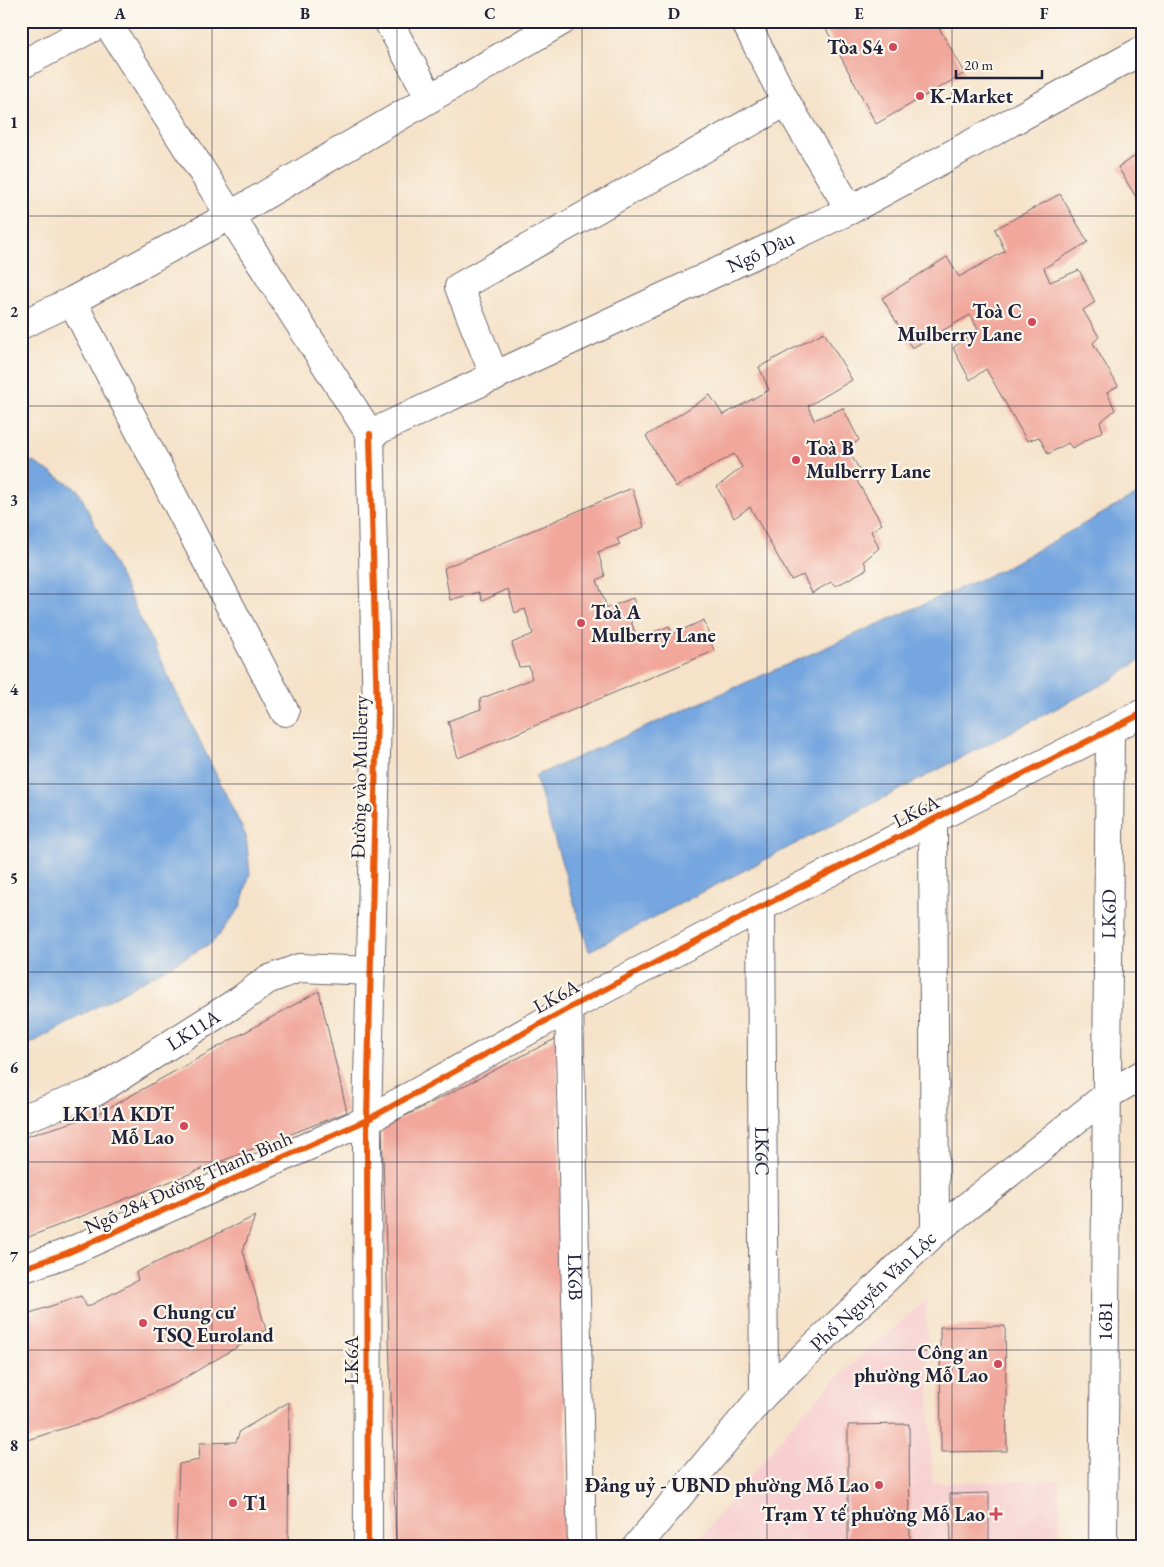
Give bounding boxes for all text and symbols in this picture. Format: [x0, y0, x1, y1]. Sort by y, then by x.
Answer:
text: A [113, 3, 126, 24]
text: B [300, 3, 310, 24]
text: C [484, 3, 496, 24]
text: D [668, 3, 680, 24]
text: E [854, 3, 864, 24]
text: F [1040, 3, 1049, 24]
place label: Tòa S4 [827, 34, 883, 60]
marker: Tòa S4 [887, 41, 899, 53]
scale bar [956, 48, 1043, 80]
text: 20 m [964, 55, 993, 74]
place label: K-Market [930, 83, 1013, 109]
marker: K-Market [914, 90, 926, 102]
text: 1 [10, 112, 18, 133]
street label: Ngõ Dâu [722, 225, 799, 279]
place label: Toà C Mulberry Lane [897, 298, 1022, 347]
text: 2 [10, 301, 19, 322]
marker: Toà C Mulberry Lane [1026, 316, 1038, 328]
place label: Toà B Mulberry Lane [806, 435, 931, 484]
marker: Toà B Mulberry Lane [790, 454, 802, 466]
text: 3 [10, 490, 18, 511]
place label: Toà A Mulberry Lane [591, 599, 716, 648]
marker: Toà A Mulberry Lane [575, 617, 587, 629]
text: 4 [10, 679, 19, 700]
street label: Đường vào Mulberry [345, 695, 373, 859]
street label: LK6A [888, 788, 944, 834]
text: 5 [10, 868, 18, 889]
street label: LK6D [1095, 889, 1122, 939]
street label: LK6A [528, 973, 584, 1019]
street label: LK11A [162, 1003, 225, 1056]
text: 6 [10, 1057, 19, 1078]
place label: LK11A KDT Mỗ Lao [63, 1101, 174, 1150]
marker: LK11A KDT Mỗ Lao [178, 1120, 190, 1132]
street label: Ngõ 284 Đường Thanh Bình [80, 1124, 296, 1240]
street label: LK6C [749, 1126, 776, 1176]
street label: Phố Nguyễn Văn Lộc [804, 1225, 942, 1357]
text: 7 [10, 1246, 19, 1267]
street label: LK6B [562, 1253, 589, 1301]
place label: Chung cư TSQ Euroland [153, 1299, 274, 1348]
street label: 16B1 [1092, 1301, 1118, 1341]
marker: Chung cư TSQ Euroland [137, 1317, 149, 1329]
street label: LK6A [338, 1335, 364, 1384]
place label: Công an phường Mỗ Lao [854, 1339, 988, 1388]
marker: Công an phường Mỗ Lao [992, 1358, 1004, 1370]
text: 8 [10, 1435, 18, 1456]
place label: Đảng uỷ - UBND phường Mỗ Lao [585, 1472, 869, 1498]
marker: Đảng uỷ - UBND phường Mỗ Lao [873, 1479, 885, 1491]
place label: T1 [243, 1490, 267, 1516]
marker: T1 [227, 1497, 239, 1509]
place label: Trạm Y tế phường Mỗ Lao [762, 1501, 985, 1527]
marker: Trạm Y tế phường Mỗ Lao [989, 1507, 1003, 1521]

